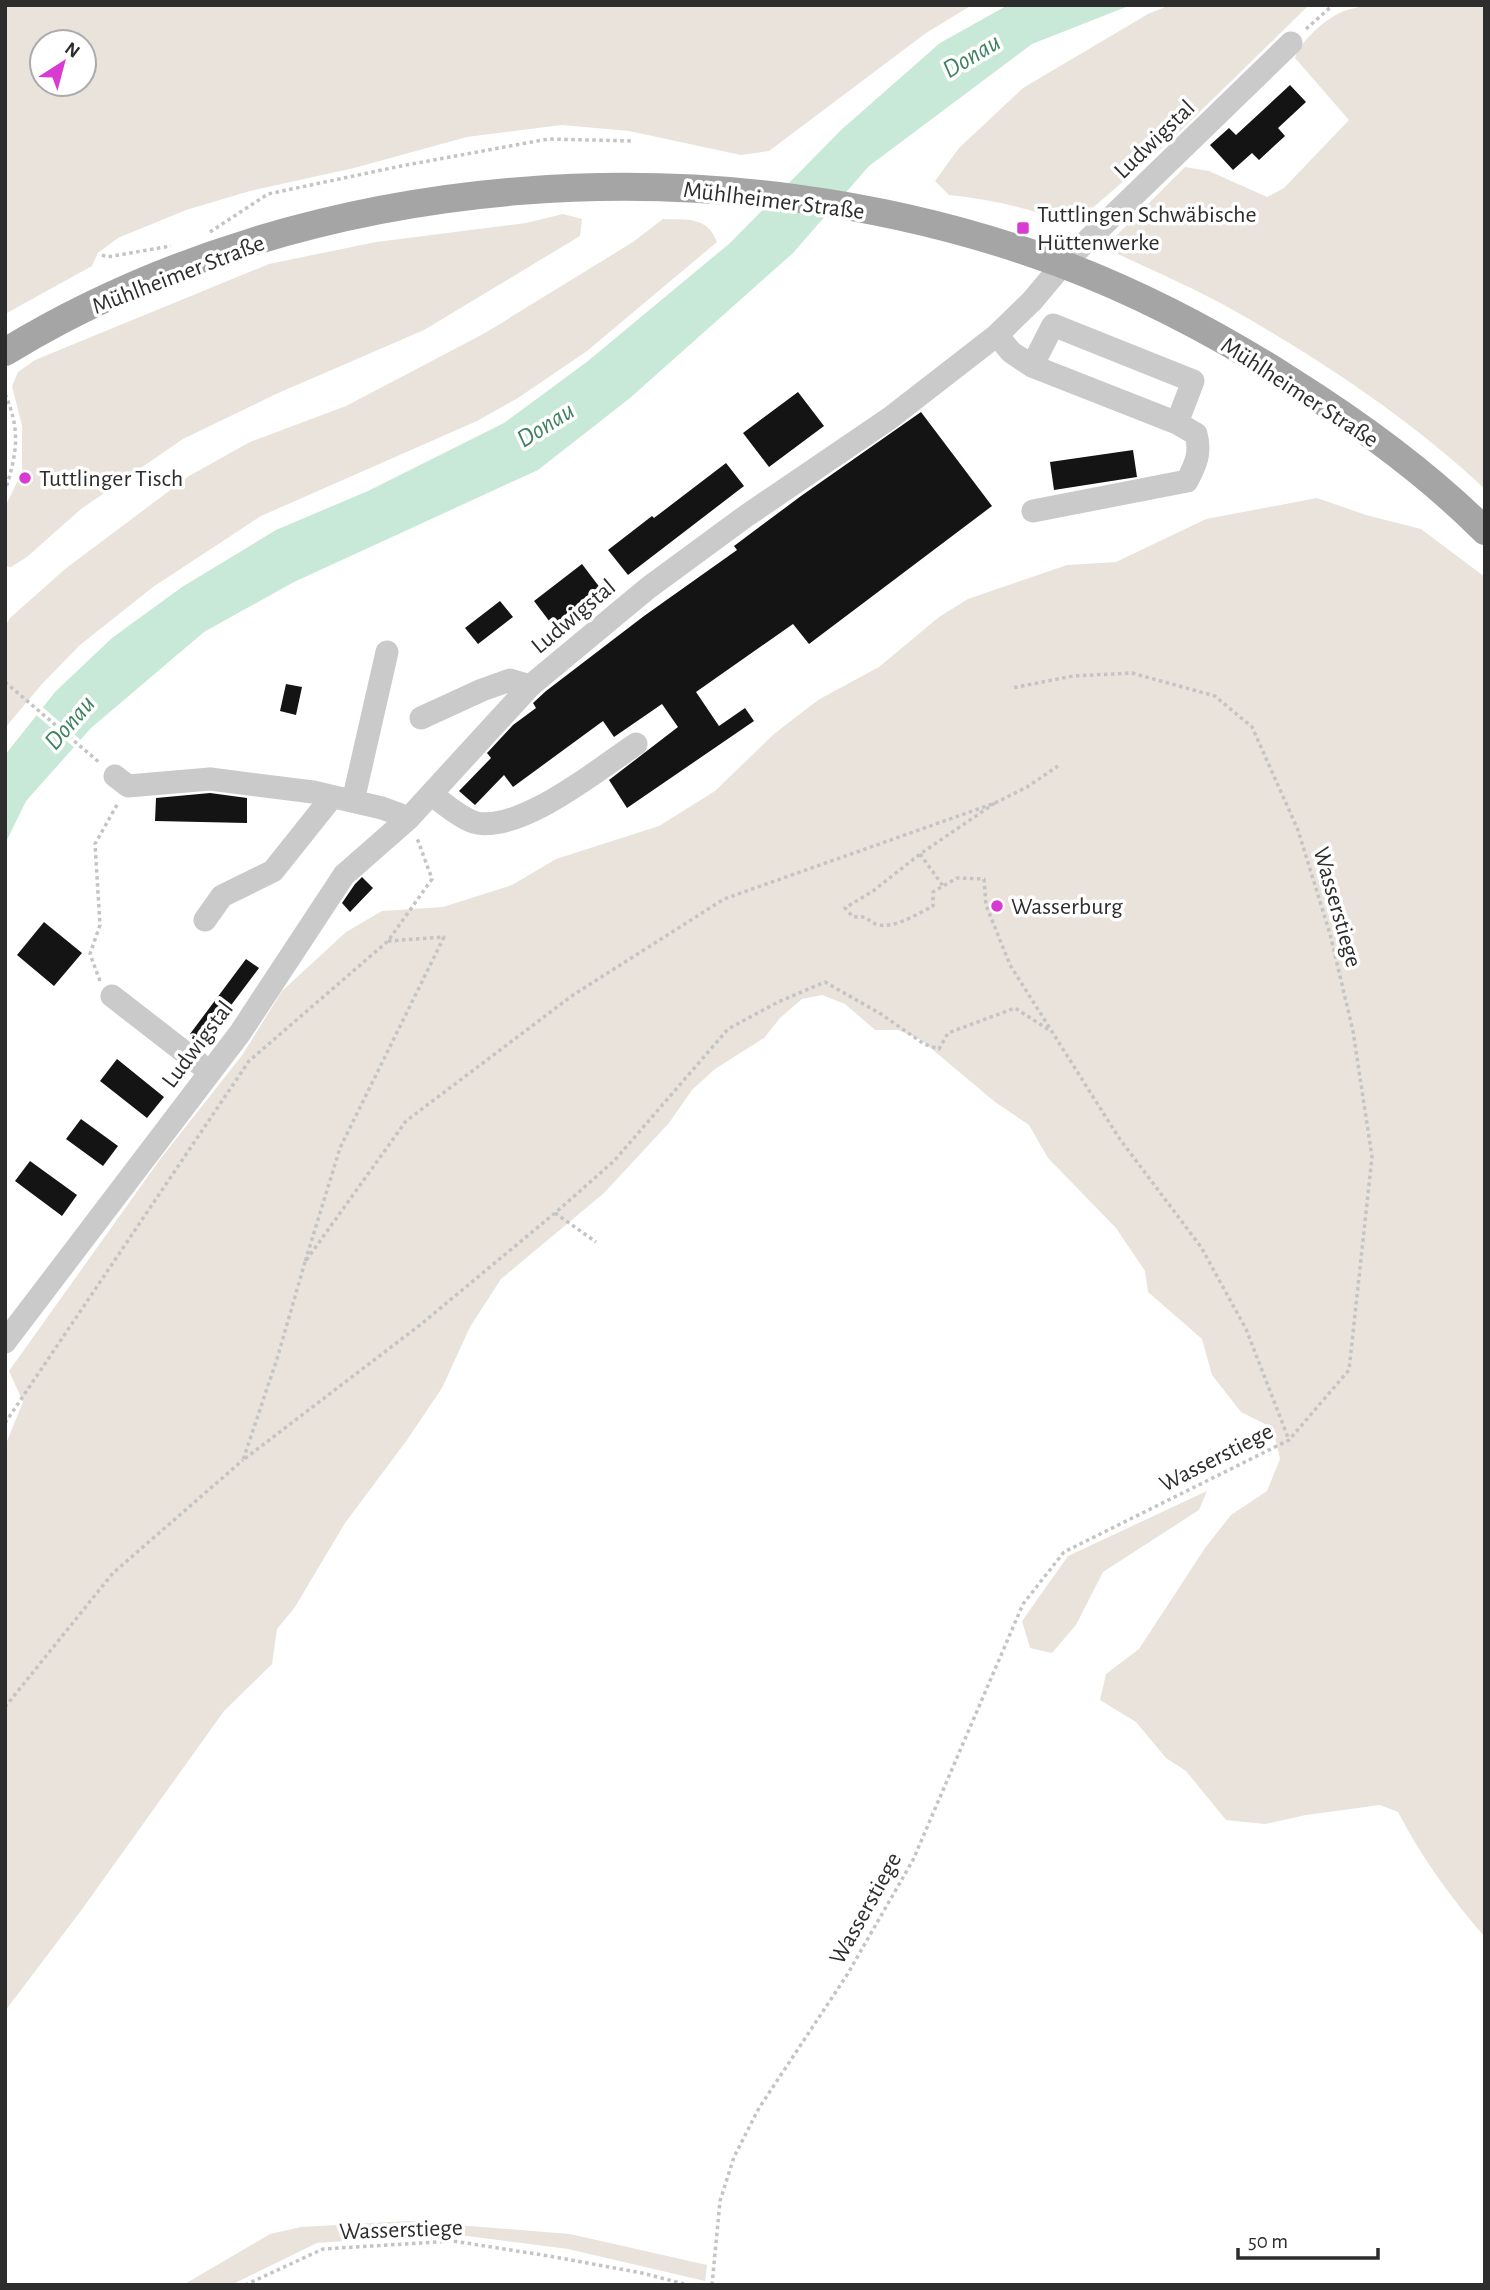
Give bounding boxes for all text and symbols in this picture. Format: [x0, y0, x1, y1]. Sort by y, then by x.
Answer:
north arrow [28, 28, 98, 98]
water label: Donau [938, 29, 1005, 83]
text: N [61, 39, 83, 62]
street label: Ludwigstal [1110, 96, 1200, 184]
street label: Mühlheimer Straße [682, 178, 866, 224]
place label: Tuttlingen Schwäbische Hüttenwerke [1037, 203, 1257, 255]
marker: Tuttlingen Schwäbische Hüttenwerke [1015, 220, 1031, 236]
street label: Mühlheimer Straße [89, 231, 268, 319]
street label: Mühlheimer Straße [1216, 333, 1382, 453]
water label: Donau [512, 397, 579, 452]
place label: Tuttlinger Tisch [39, 467, 183, 491]
marker: Tuttlinger Tisch [17, 470, 33, 486]
street label: Ludwigstal [527, 575, 620, 659]
water label: Donau [39, 691, 100, 755]
street label: Wasserstiege [1308, 844, 1366, 970]
place label: Wasserburg [1011, 895, 1123, 919]
marker: Wasserburg [989, 898, 1005, 914]
street label: Ludwigstal [158, 997, 238, 1092]
street label: Wasserstiege [1156, 1419, 1277, 1497]
street label: Wasserstiege [825, 1849, 906, 1968]
street label: Wasserstiege [339, 2216, 463, 2244]
scale bar [1238, 2216, 1378, 2260]
text: 50 m [1248, 2231, 1288, 2252]

